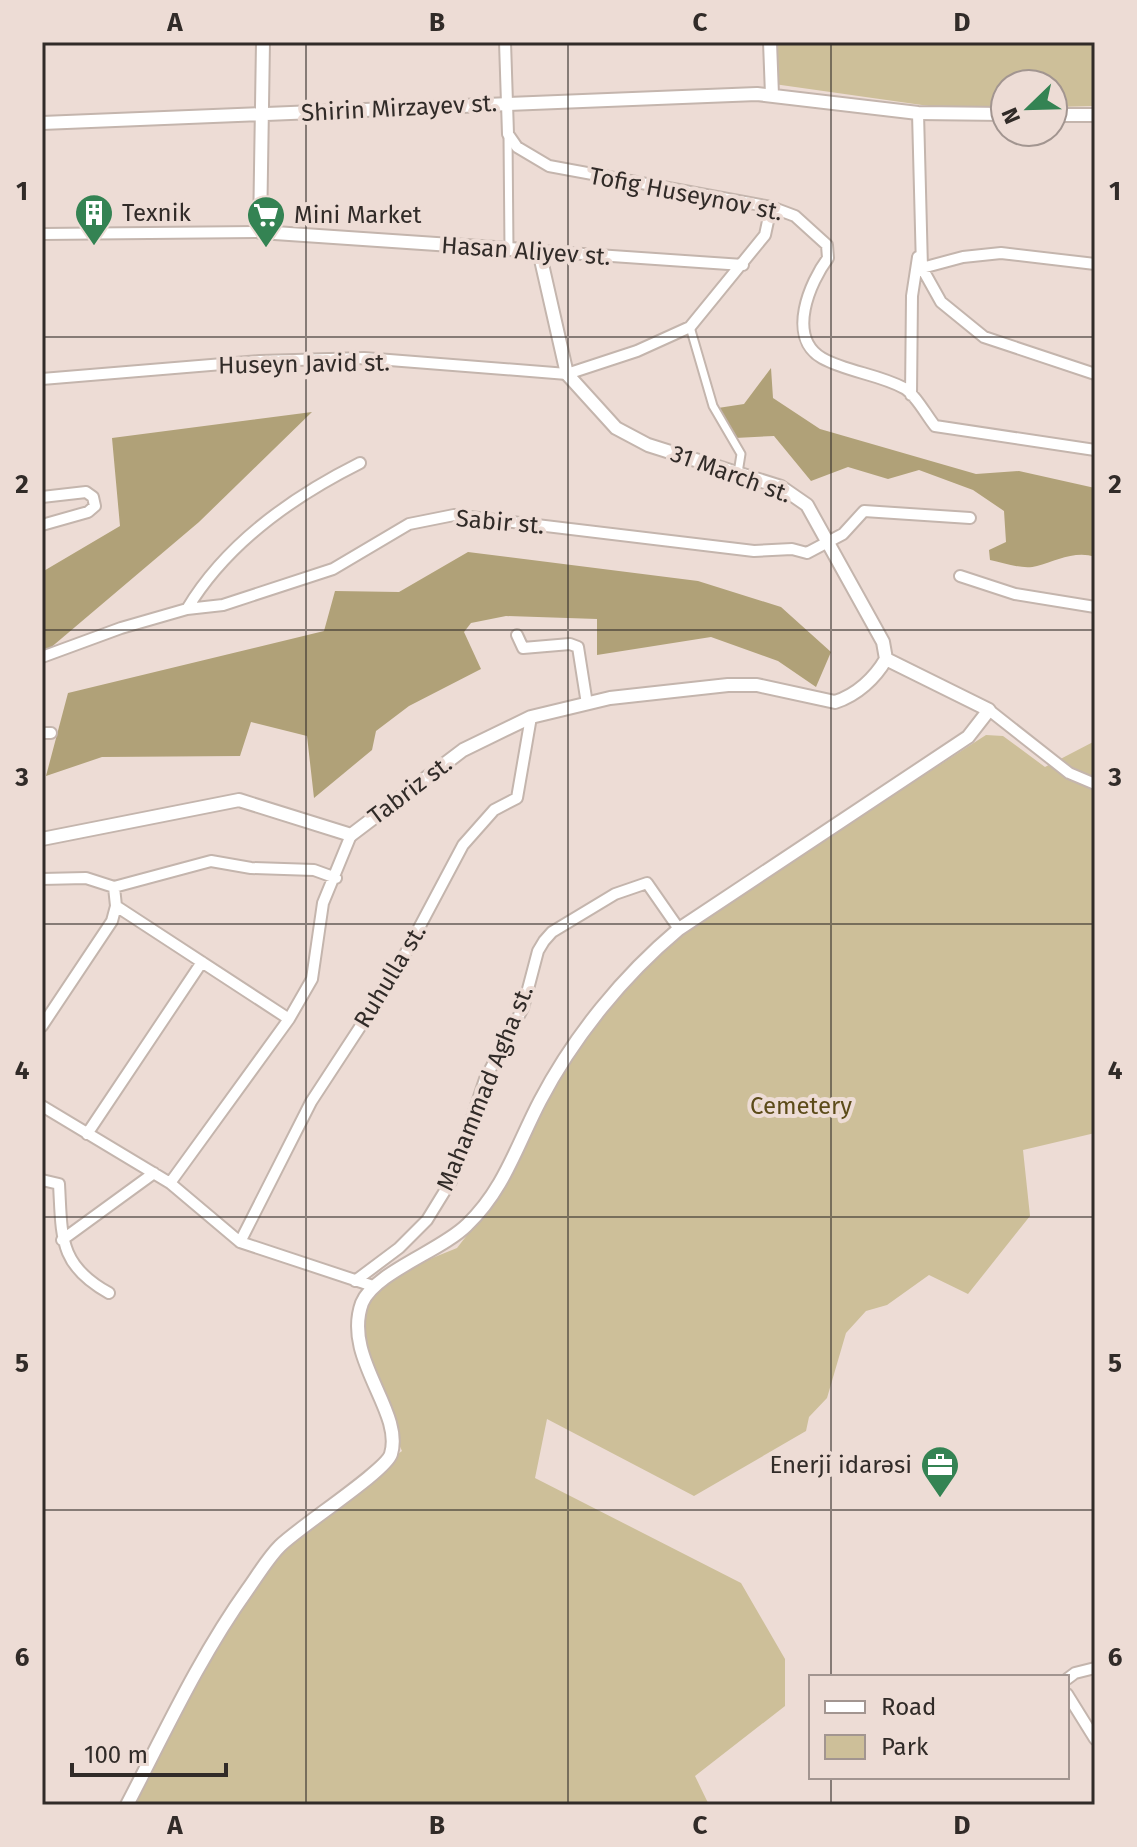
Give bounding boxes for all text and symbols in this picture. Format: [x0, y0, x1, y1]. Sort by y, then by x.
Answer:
text: A [166, 7, 183, 38]
text: B [429, 7, 445, 38]
text: C [693, 7, 708, 38]
text: D [954, 7, 971, 38]
north arrow [989, 68, 1069, 148]
street label: Shirin Mirzayev st. [300, 89, 498, 127]
text: N [996, 104, 1026, 128]
street label: Tofig Huseynov st. [587, 162, 785, 226]
text: 1 [16, 176, 28, 207]
text: 1 [1109, 176, 1121, 207]
building icon: Texnik [73, 192, 115, 247]
supermarket icon: Mini Market [245, 194, 287, 249]
place label: Texnik [122, 199, 191, 227]
place label: Mini Market [294, 201, 422, 229]
street label: Hasan Aliyev st. [440, 231, 612, 271]
street label: Huseyn Javid st. [218, 349, 390, 379]
street label: 31 March st. [667, 439, 795, 509]
text: 2 [15, 469, 29, 500]
text: 2 [1108, 469, 1122, 500]
street label: Sabir st. [455, 504, 545, 540]
street label: Tabriz st. [363, 750, 457, 830]
text: 3 [14, 762, 29, 793]
text: 3 [1107, 762, 1122, 793]
street label: Ruhulla st. [348, 919, 432, 1033]
street label: Mahammad Agha st. [431, 981, 539, 1195]
text: 4 [15, 1055, 30, 1086]
text: 4 [1108, 1055, 1123, 1086]
park label: Cemetery [750, 1092, 852, 1120]
text: 5 [15, 1348, 29, 1379]
text: 5 [1108, 1348, 1122, 1379]
office icon: Enerji idarəsi [919, 1444, 961, 1499]
place label: Enerji idarəsi [769, 1451, 912, 1479]
text: 6 [15, 1642, 30, 1673]
text: 6 [1108, 1642, 1123, 1673]
legend [809, 1675, 1069, 1779]
text: Road [881, 1693, 936, 1721]
scale bar [72, 1727, 226, 1777]
text: Park [881, 1733, 929, 1761]
text: 100 m [84, 1741, 148, 1769]
text: A [166, 1810, 183, 1841]
text: B [429, 1810, 445, 1841]
text: C [693, 1810, 708, 1841]
text: D [954, 1810, 971, 1841]

